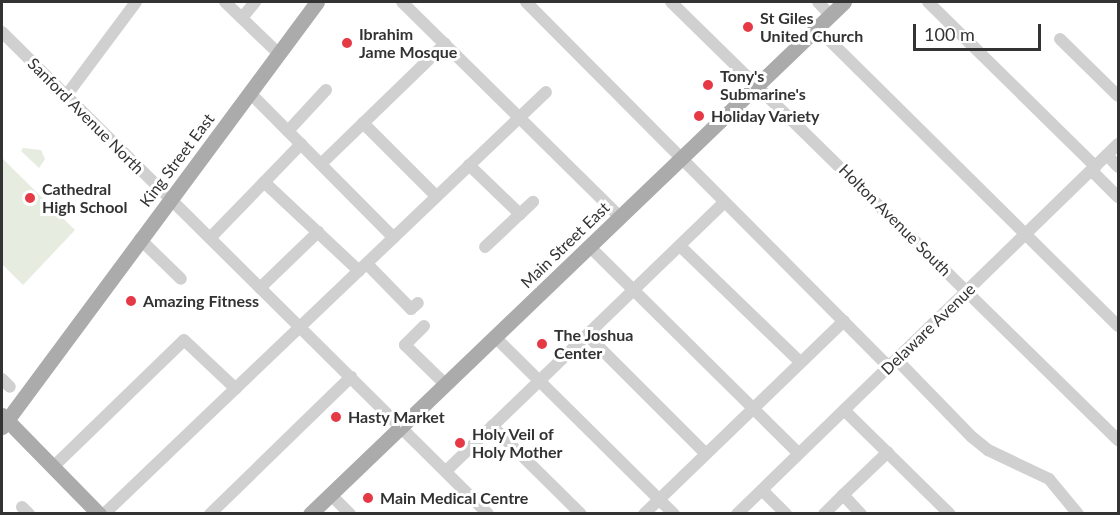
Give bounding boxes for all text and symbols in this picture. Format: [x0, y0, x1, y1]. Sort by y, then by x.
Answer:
place label: St Giles United Church [760, 8, 863, 46]
scale bar [916, 12, 1044, 50]
marker: St Giles United Church [741, 20, 755, 34]
text: 100 m [924, 23, 975, 45]
place label: Ibrahim Jame Mosque [359, 24, 457, 62]
marker: Ibrahim Jame Mosque [340, 36, 354, 50]
street label: Sanford Avenue North [24, 54, 148, 178]
place label: Tony's Submarine's [720, 66, 806, 104]
marker: Tony's Submarine's [701, 78, 715, 92]
place label: Holiday Variety [711, 106, 821, 126]
marker: Holiday Variety [692, 109, 706, 123]
street label: King Street East [136, 110, 218, 210]
street label: Holton Avenue South [835, 160, 955, 280]
place label: Cathedral High School [42, 179, 127, 217]
marker: Cathedral High School [23, 191, 37, 205]
street label: Main Street East [517, 198, 613, 292]
street label: Delaware Avenue [877, 279, 979, 379]
place label: Amazing Fitness [143, 291, 259, 311]
marker: Amazing Fitness [124, 294, 138, 308]
place label: The Joshua Center [554, 325, 634, 363]
marker: The Joshua Center [535, 337, 549, 351]
place label: Hasty Market [348, 407, 445, 427]
marker: Hasty Market [329, 410, 343, 424]
place label: Holy Veil of Holy Mother [472, 424, 563, 462]
marker: Holy Veil of Holy Mother [453, 436, 467, 450]
place label: Main Medical Centre [380, 488, 528, 508]
marker: Main Medical Centre [361, 491, 375, 505]

